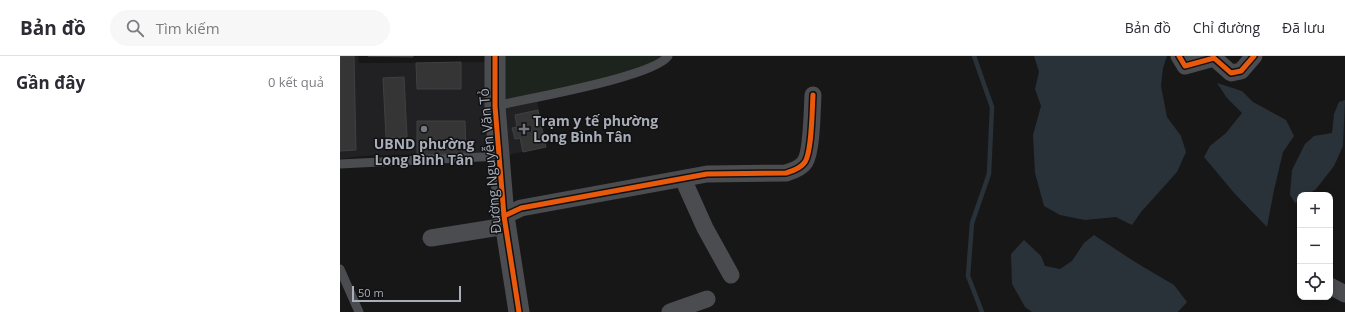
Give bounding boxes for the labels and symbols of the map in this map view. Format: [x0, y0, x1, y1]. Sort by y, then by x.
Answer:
street label: Đường Nguyễn Văn Tỏ [474, 87, 505, 235]
place label: Trạm y tế phường Long Bình Tân [533, 111, 658, 146]
marker: Trạm y tế phường Long Bình Tân [518, 123, 530, 135]
marker: UBND phường Long Bình Tân [419, 124, 429, 134]
place label: UBND phường Long Bình Tân [374, 134, 474, 169]
scale bar [352, 284, 461, 303]

